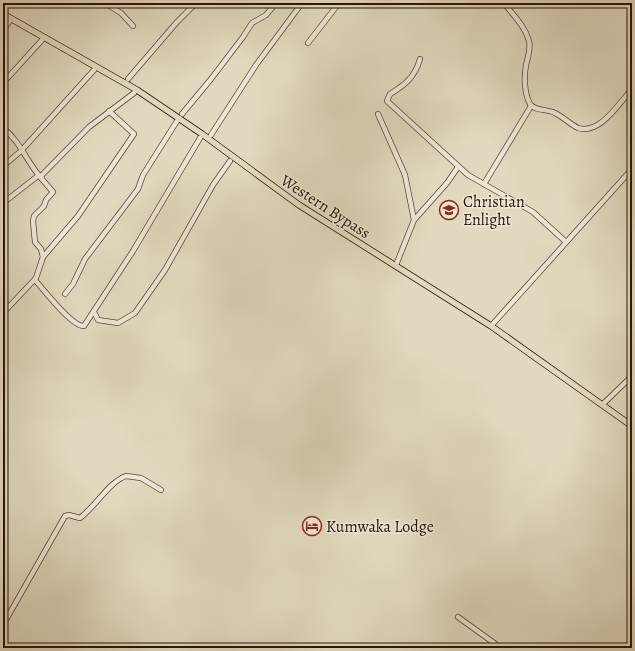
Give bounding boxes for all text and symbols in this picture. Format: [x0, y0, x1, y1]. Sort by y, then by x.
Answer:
street label: Western Bypass [275, 169, 375, 244]
place label: Christian Enlight [463, 191, 525, 231]
school or university icon: Christian Enlight [438, 199, 460, 221]
hotel icon: Kumwaka Lodge [301, 515, 323, 537]
place label: Kumwaka Lodge [326, 516, 434, 538]

